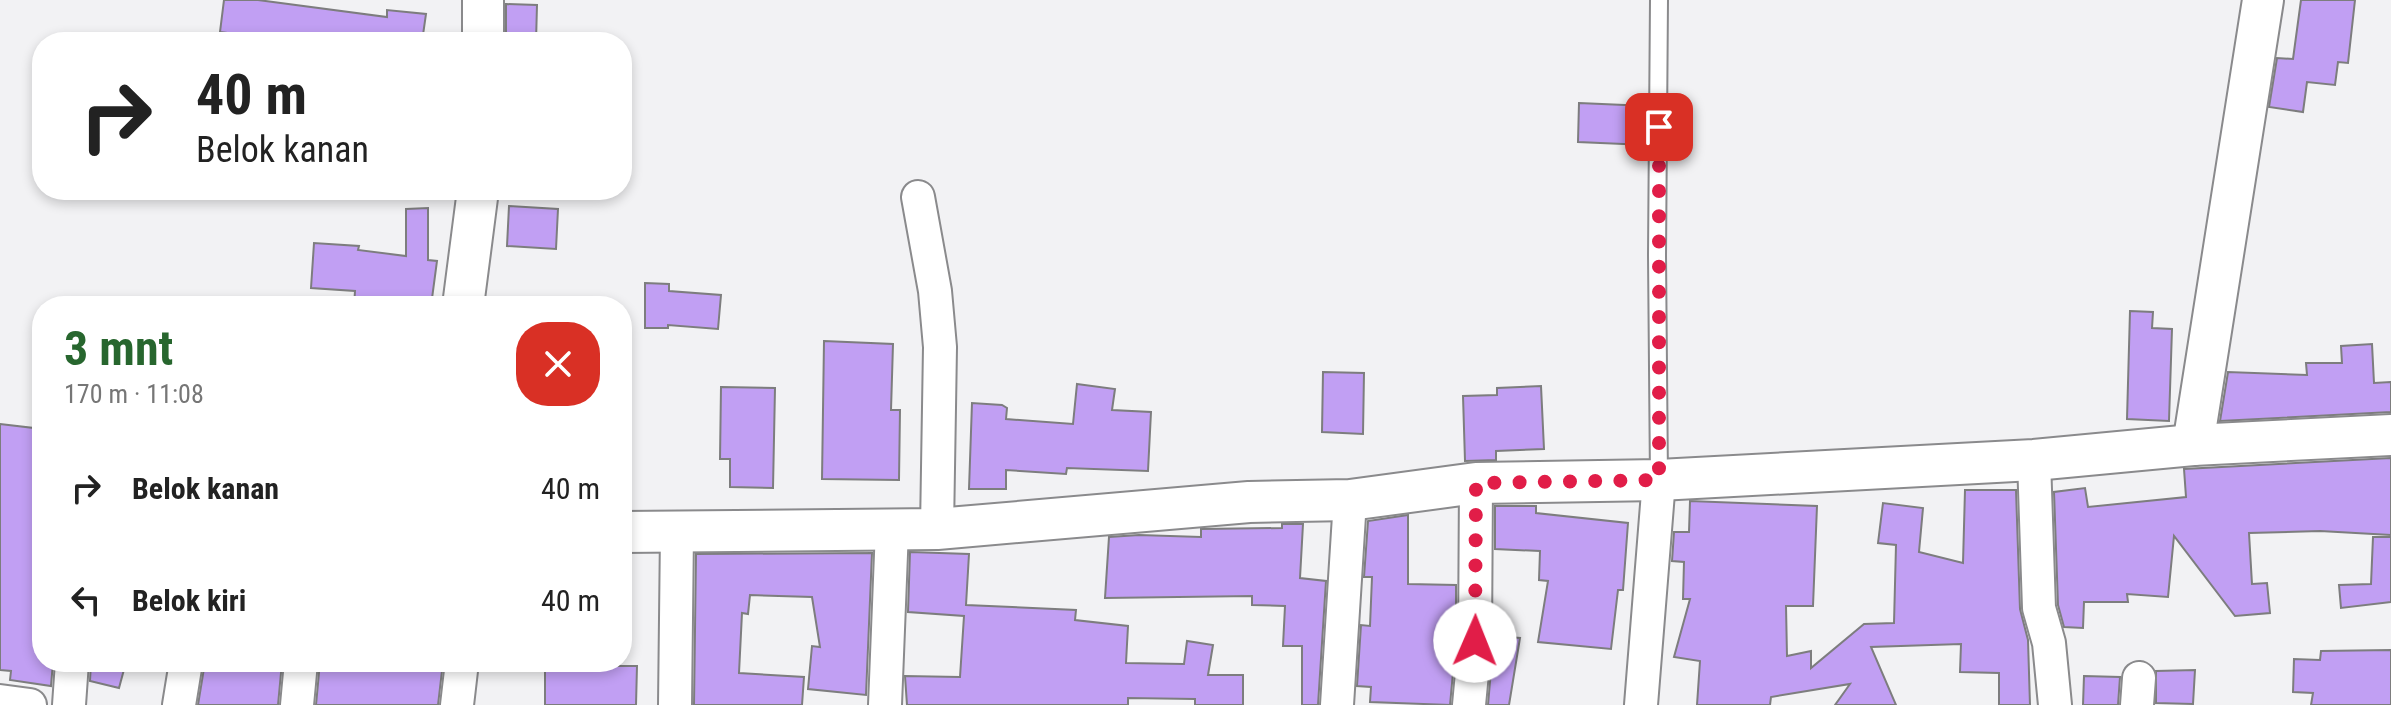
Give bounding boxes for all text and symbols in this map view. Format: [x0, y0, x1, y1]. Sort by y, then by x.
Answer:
text: 40 m [196, 62, 307, 128]
icon: right [64, 64, 168, 168]
pin [1625, 93, 1693, 161]
icon: arrive [1637, 105, 1681, 149]
text: Belok kanan [196, 129, 369, 171]
text: 3 mnt [64, 320, 173, 377]
button: close [516, 322, 600, 406]
text: 170 m · 11:08 [64, 379, 204, 409]
icon: right [64, 466, 108, 510]
text: Belok kanan [132, 471, 279, 506]
text: 40 m [541, 471, 600, 506]
icon: left [64, 578, 108, 622]
text: Belok kiri [132, 583, 246, 618]
text: 40 m [541, 583, 600, 618]
position arrow [1433, 599, 1517, 683]

